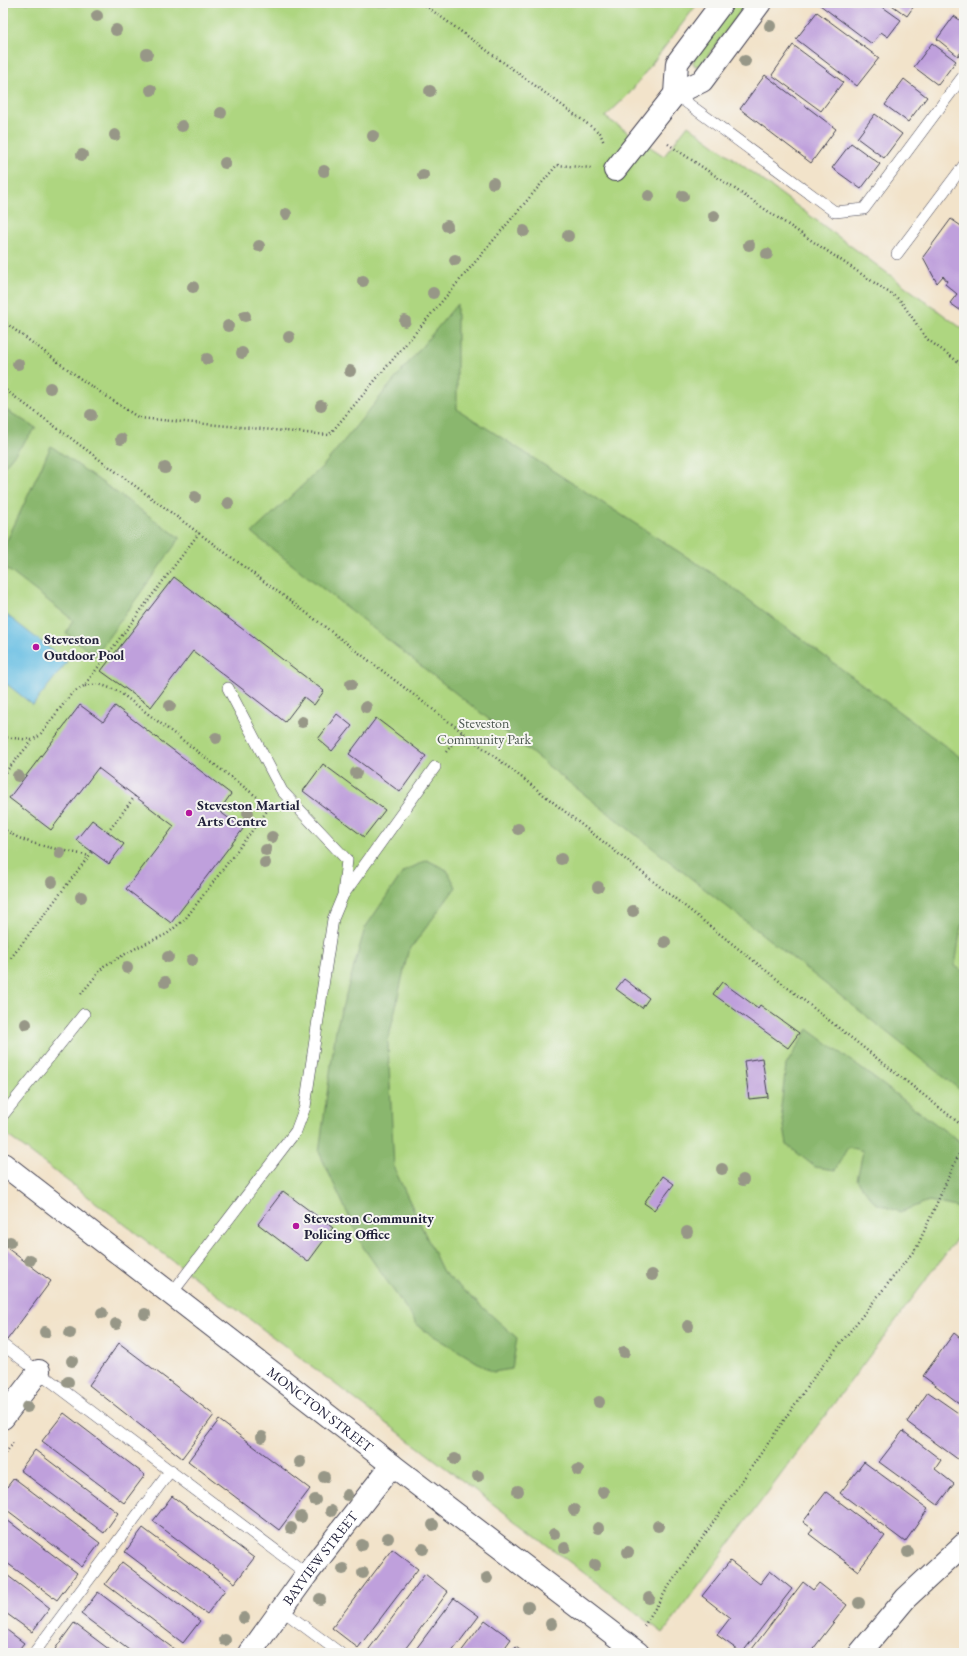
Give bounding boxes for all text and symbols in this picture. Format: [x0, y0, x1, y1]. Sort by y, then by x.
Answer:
place label: Steveston Outdoor Pool [44, 630, 124, 664]
marker: Steveston Outdoor Pool [31, 642, 41, 652]
park label: Steveston Community Park [437, 714, 531, 748]
place label: Steveston Martial Arts Centre [196, 796, 300, 830]
marker: Steveston Martial Arts Centre [184, 808, 194, 818]
place label: Steveston Community Policing Office [304, 1209, 434, 1243]
marker: Steveston Community Policing Office [291, 1221, 301, 1231]
street label: MONCTON STREET [264, 1363, 377, 1456]
street label: BAYVIEW STREET [278, 1507, 362, 1609]

